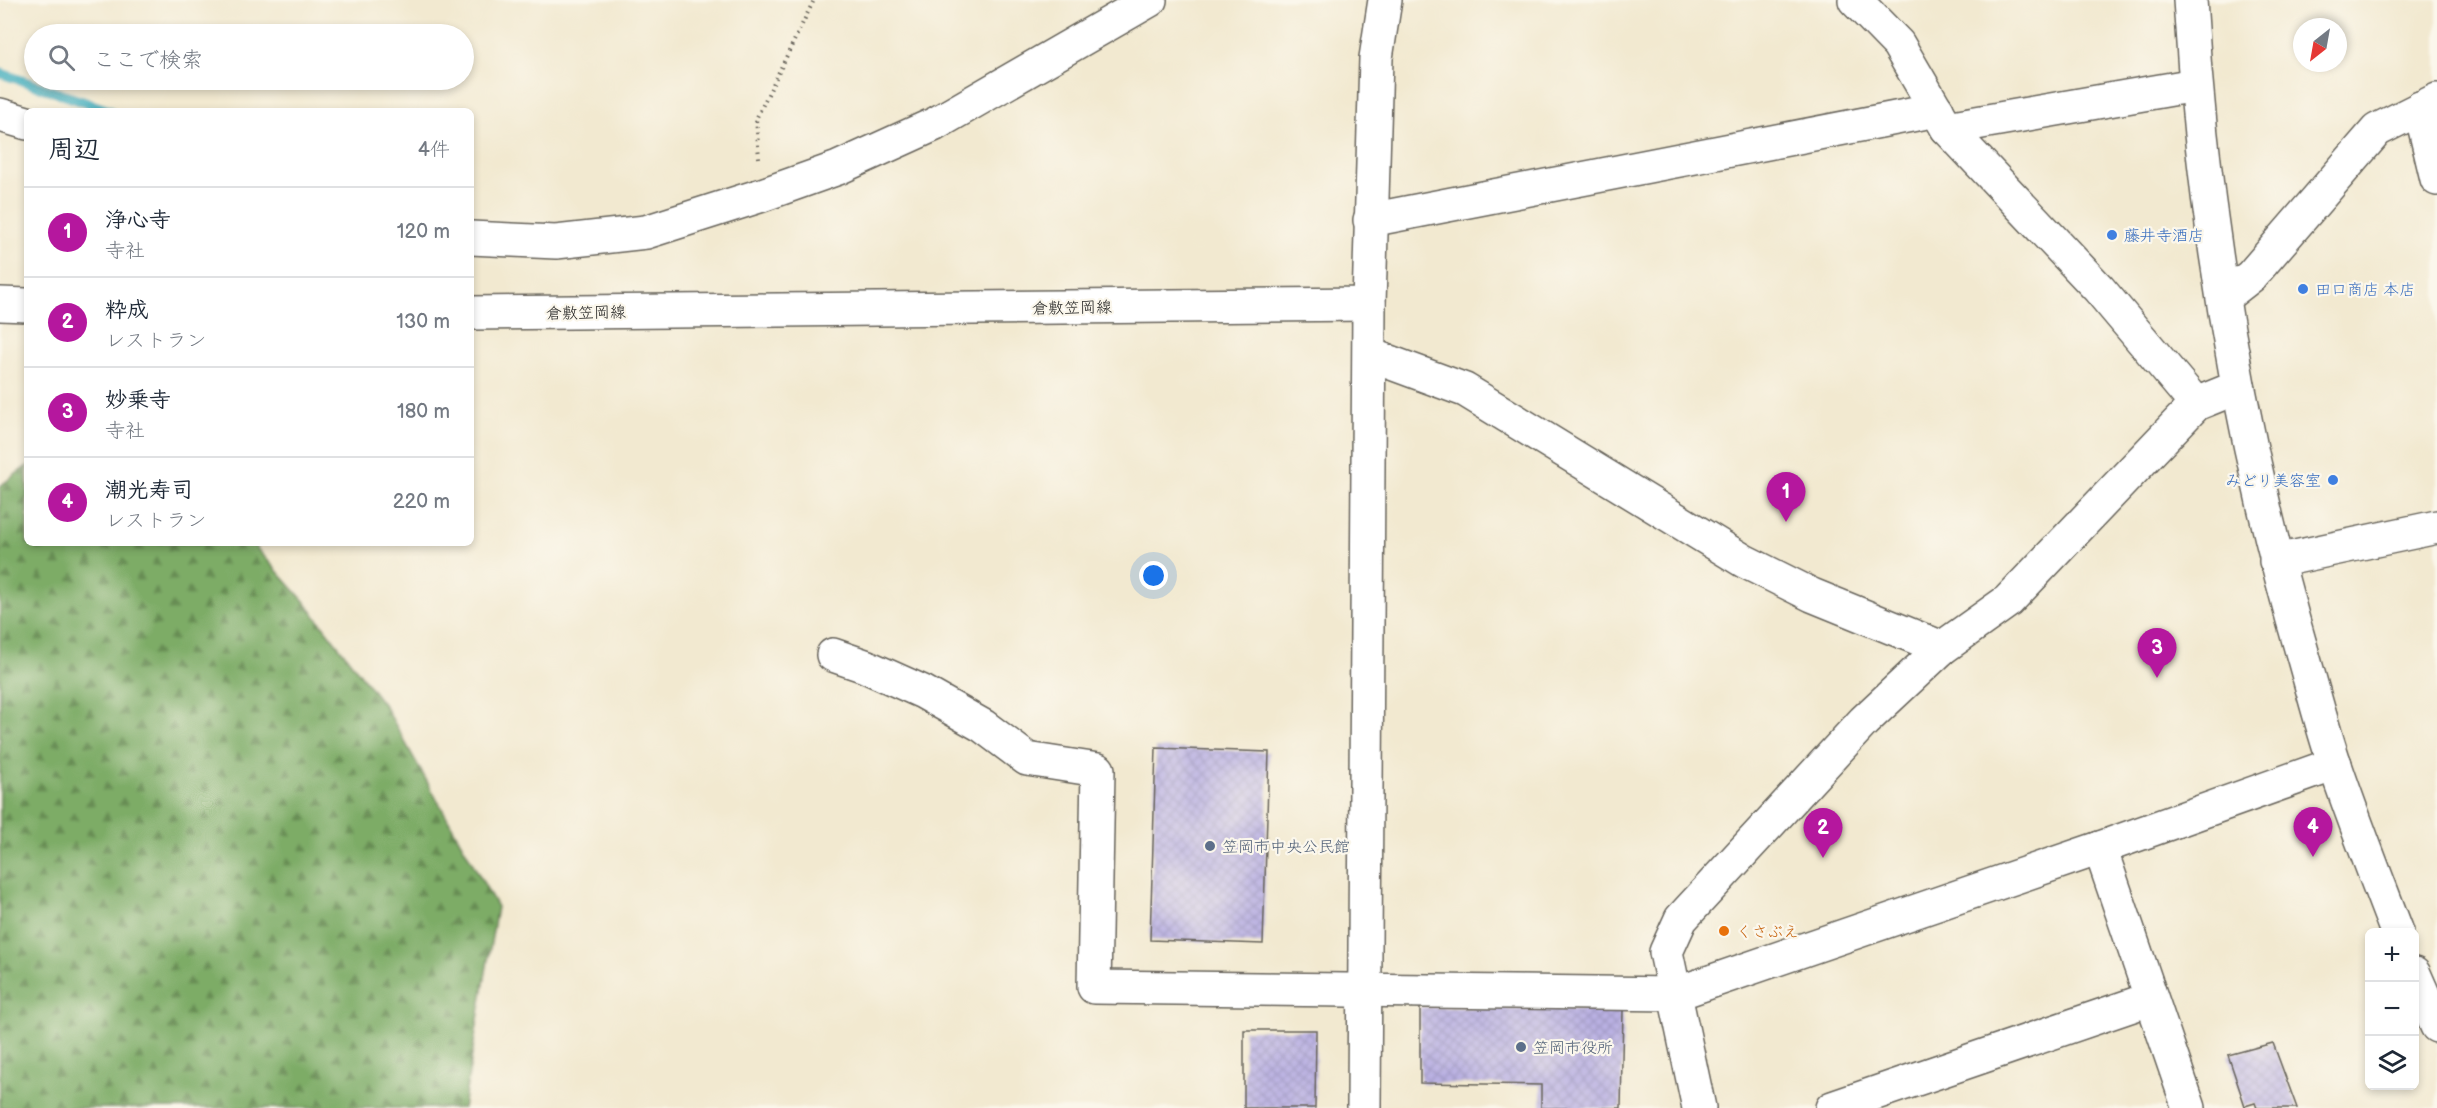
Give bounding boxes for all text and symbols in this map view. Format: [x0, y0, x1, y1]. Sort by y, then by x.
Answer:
north arrow [2293, 18, 2347, 72]
search box [24, 24, 474, 90]
icon: search [45, 41, 78, 74]
text: ここで検索 [93, 47, 203, 74]
text: 周辺 [48, 135, 100, 166]
text: 4件 [418, 138, 450, 162]
text: 浄心寺 [105, 207, 171, 234]
text: 1 [63, 220, 72, 244]
text: 120 m [397, 220, 450, 244]
place label: 藤井寺酒店 [2124, 227, 2204, 246]
marker: 藤井寺酒店 [2105, 228, 2119, 242]
text: 寺社 [105, 239, 145, 263]
place label: 田口商店 本店 [2315, 281, 2415, 300]
marker: 田口商店 本店 [2296, 282, 2310, 296]
text: 粋成 [105, 297, 149, 324]
street label: 倉敷笠岡線 [1032, 298, 1112, 319]
street label: 倉敷笠岡線 [546, 303, 626, 324]
text: 2 [62, 310, 73, 334]
text: 130 m [396, 310, 450, 334]
text: レストラン [105, 329, 207, 353]
text: 妙乗寺 [105, 387, 171, 414]
text: 3 [62, 400, 73, 424]
text: 180 m [397, 400, 450, 424]
text: 寺社 [105, 419, 145, 443]
pin: 1 [1766, 472, 1806, 522]
place label: みどり美容室 [2225, 472, 2321, 491]
marker: みどり美容室 [2326, 473, 2340, 487]
text: 潮光寿司 [105, 477, 193, 504]
text: 4 [62, 490, 73, 514]
text: 220 m [393, 490, 450, 514]
text: レストラン [105, 509, 207, 533]
your location [1139, 561, 1168, 590]
pin: 3 [2138, 628, 2176, 678]
pin: 2 [1804, 808, 1842, 858]
pin: 4 [2294, 808, 2332, 857]
place label: 笠岡市中央公民館 [1222, 838, 1350, 857]
marker: 笠岡市中央公民館 [1203, 839, 1217, 853]
place label: くさぶえ [1736, 923, 1799, 942]
marker: くさぶえ [1717, 924, 1731, 938]
map controls [2365, 928, 2419, 1090]
button: + [2365, 928, 2419, 982]
button: − [2365, 982, 2419, 1036]
button: layers [2365, 1036, 2419, 1090]
place label: 笠岡市役所 [1533, 1039, 1613, 1058]
marker: 笠岡市役所 [1514, 1040, 1528, 1054]

